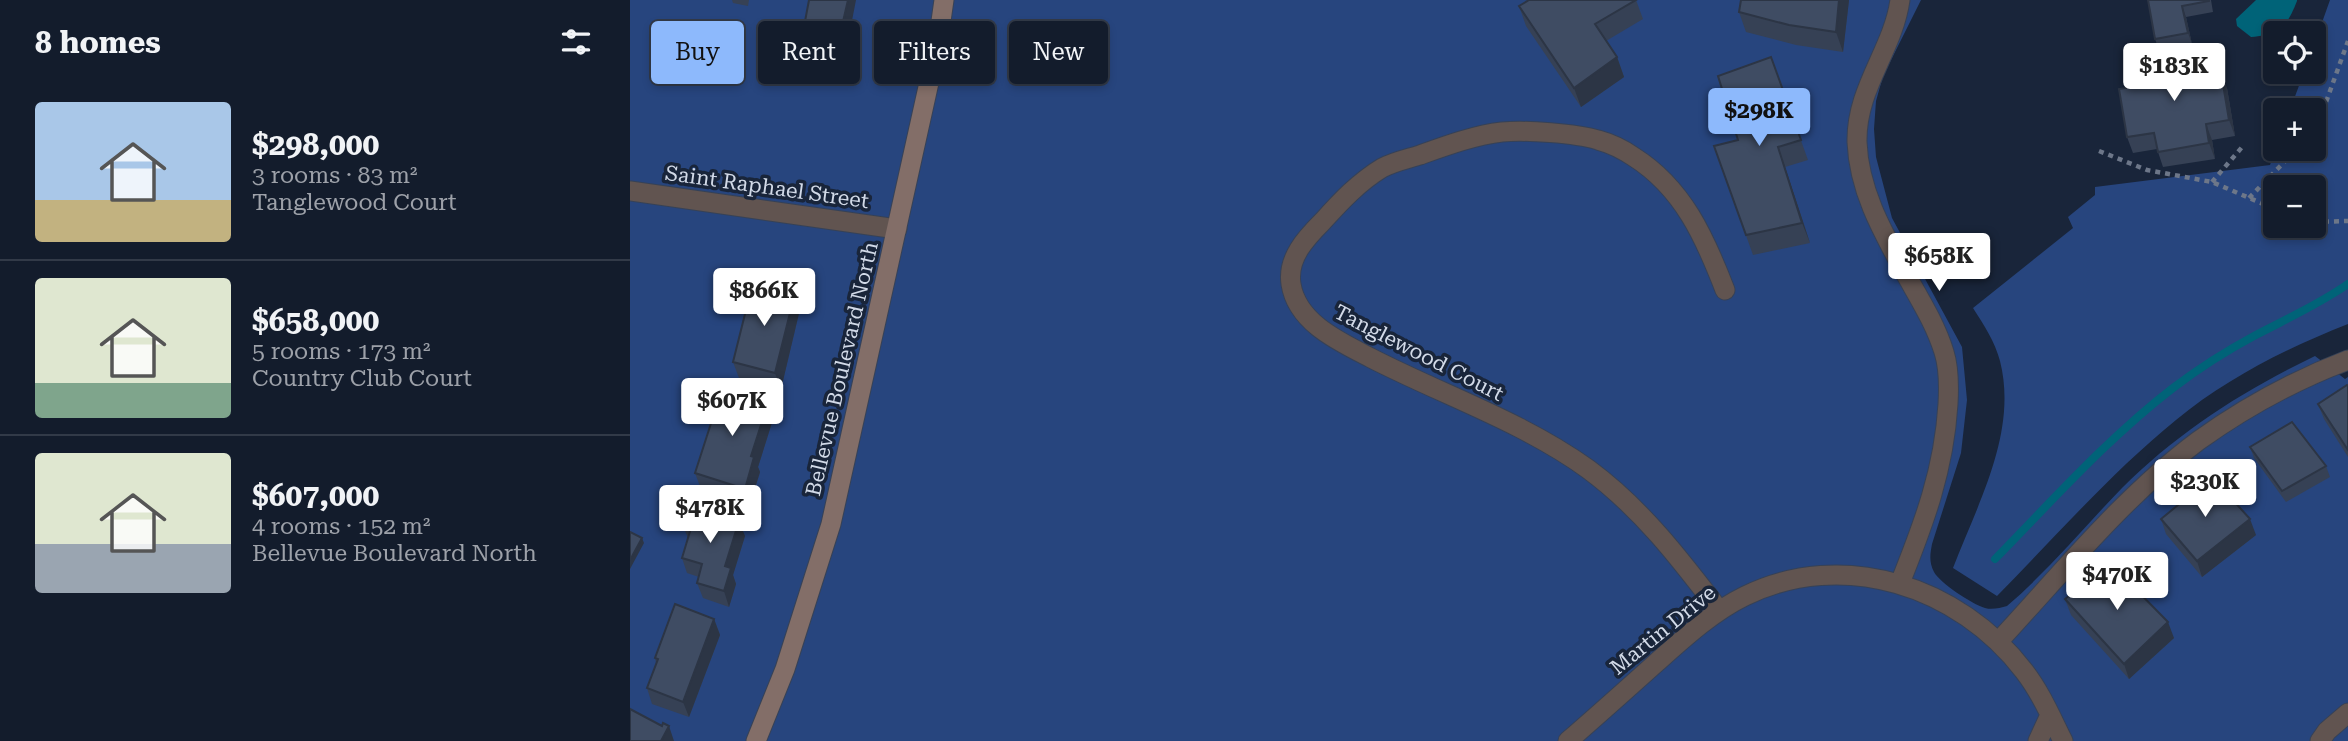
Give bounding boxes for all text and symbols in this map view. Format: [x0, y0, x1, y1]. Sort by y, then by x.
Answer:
chip: Buy [651, 21, 744, 84]
chip: Rent [758, 21, 860, 84]
chip: Filters [874, 21, 995, 84]
chip: New [1009, 21, 1108, 84]
map controls [2263, 21, 2326, 238]
button: locate [2263, 21, 2326, 84]
icon: filters [557, 23, 595, 61]
text: 8 homes [35, 25, 161, 60]
pin: $183K [2125, 43, 2223, 103]
text: $183K [2139, 52, 2209, 79]
pin: $298K [1710, 88, 1808, 148]
text: $298K [1724, 97, 1794, 124]
button: + [2263, 98, 2326, 161]
text: $298,000 [252, 127, 379, 162]
icon: home [91, 130, 175, 214]
street label: Saint Raphael Street [664, 161, 871, 213]
text: 3 rooms · 83 m² [252, 162, 418, 189]
button: − [2263, 175, 2326, 238]
text: Tanglewood Court [252, 189, 457, 216]
pin: $658K [1890, 233, 1988, 293]
street label: Bellevue Boulevard North [801, 239, 883, 498]
text: $658K [1904, 242, 1974, 269]
pin: $866K [715, 268, 813, 328]
text: $866K [729, 277, 799, 304]
street label: Tanglewood Court [1330, 300, 1508, 406]
text: $658,000 [252, 303, 379, 338]
icon: home [91, 306, 175, 390]
text: 5 rooms · 173 m² [252, 338, 430, 365]
text: Country Club Court [252, 365, 472, 392]
pin: $607K [683, 378, 781, 438]
text: $607K [697, 387, 767, 414]
pin: $230K [2156, 460, 2254, 519]
text: $230K [2170, 468, 2240, 495]
text: $607,000 [252, 478, 379, 513]
icon: home [91, 481, 175, 565]
pin: $478K [661, 486, 759, 545]
text: $478K [675, 494, 745, 521]
text: 4 rooms · 152 m² [252, 513, 430, 540]
text: Bellevue Boulevard North [252, 540, 537, 567]
pin: $470K [2068, 552, 2166, 612]
text: $470K [2082, 561, 2152, 588]
street label: Martin Drive [1606, 580, 1720, 680]

